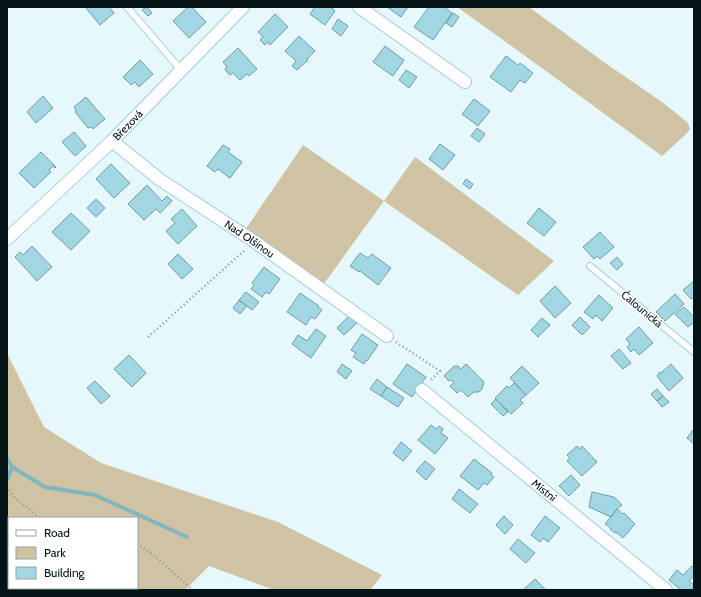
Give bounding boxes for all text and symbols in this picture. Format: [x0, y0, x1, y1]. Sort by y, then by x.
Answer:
street label: Březová [110, 106, 146, 143]
street label: Nad Olšinou [222, 217, 278, 261]
street label: Čalounická [618, 288, 666, 331]
street label: Místní [529, 476, 560, 505]
legend [8, 517, 138, 589]
text: Road [44, 525, 70, 540]
text: Park [44, 545, 66, 560]
text: Building [44, 565, 86, 580]

